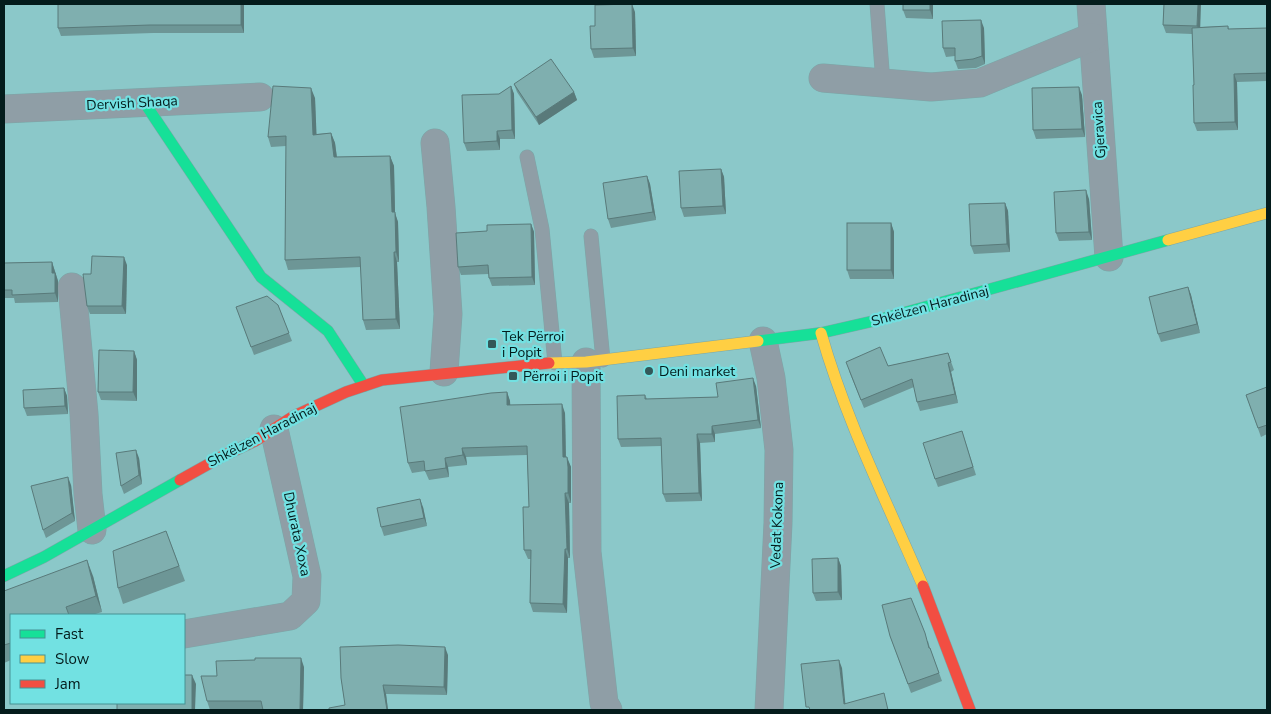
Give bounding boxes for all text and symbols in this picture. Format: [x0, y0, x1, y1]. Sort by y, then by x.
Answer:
street label: Dervish Shaqa [86, 91, 178, 115]
street label: Gjeravica [1088, 101, 1110, 159]
street label: Shkëlzen Haradinaj [869, 281, 991, 331]
place label: Tek Përroi i Popit [502, 327, 564, 362]
marker: Tek Përroi i Popit [486, 338, 498, 350]
place label: Deni market [659, 362, 735, 381]
marker: Deni market [643, 365, 655, 377]
place label: Përroi i Popit [523, 367, 603, 386]
marker: Përroi i Popit [507, 370, 519, 382]
street label: Shkëlzen Haradinaj [204, 398, 320, 472]
street label: Vedat Kokona [766, 481, 788, 570]
street label: Dhurata Xoxa [279, 490, 315, 578]
legend [10, 614, 185, 704]
text: Fast [55, 624, 84, 644]
text: Slow [55, 649, 90, 669]
text: Jam [54, 674, 81, 694]

